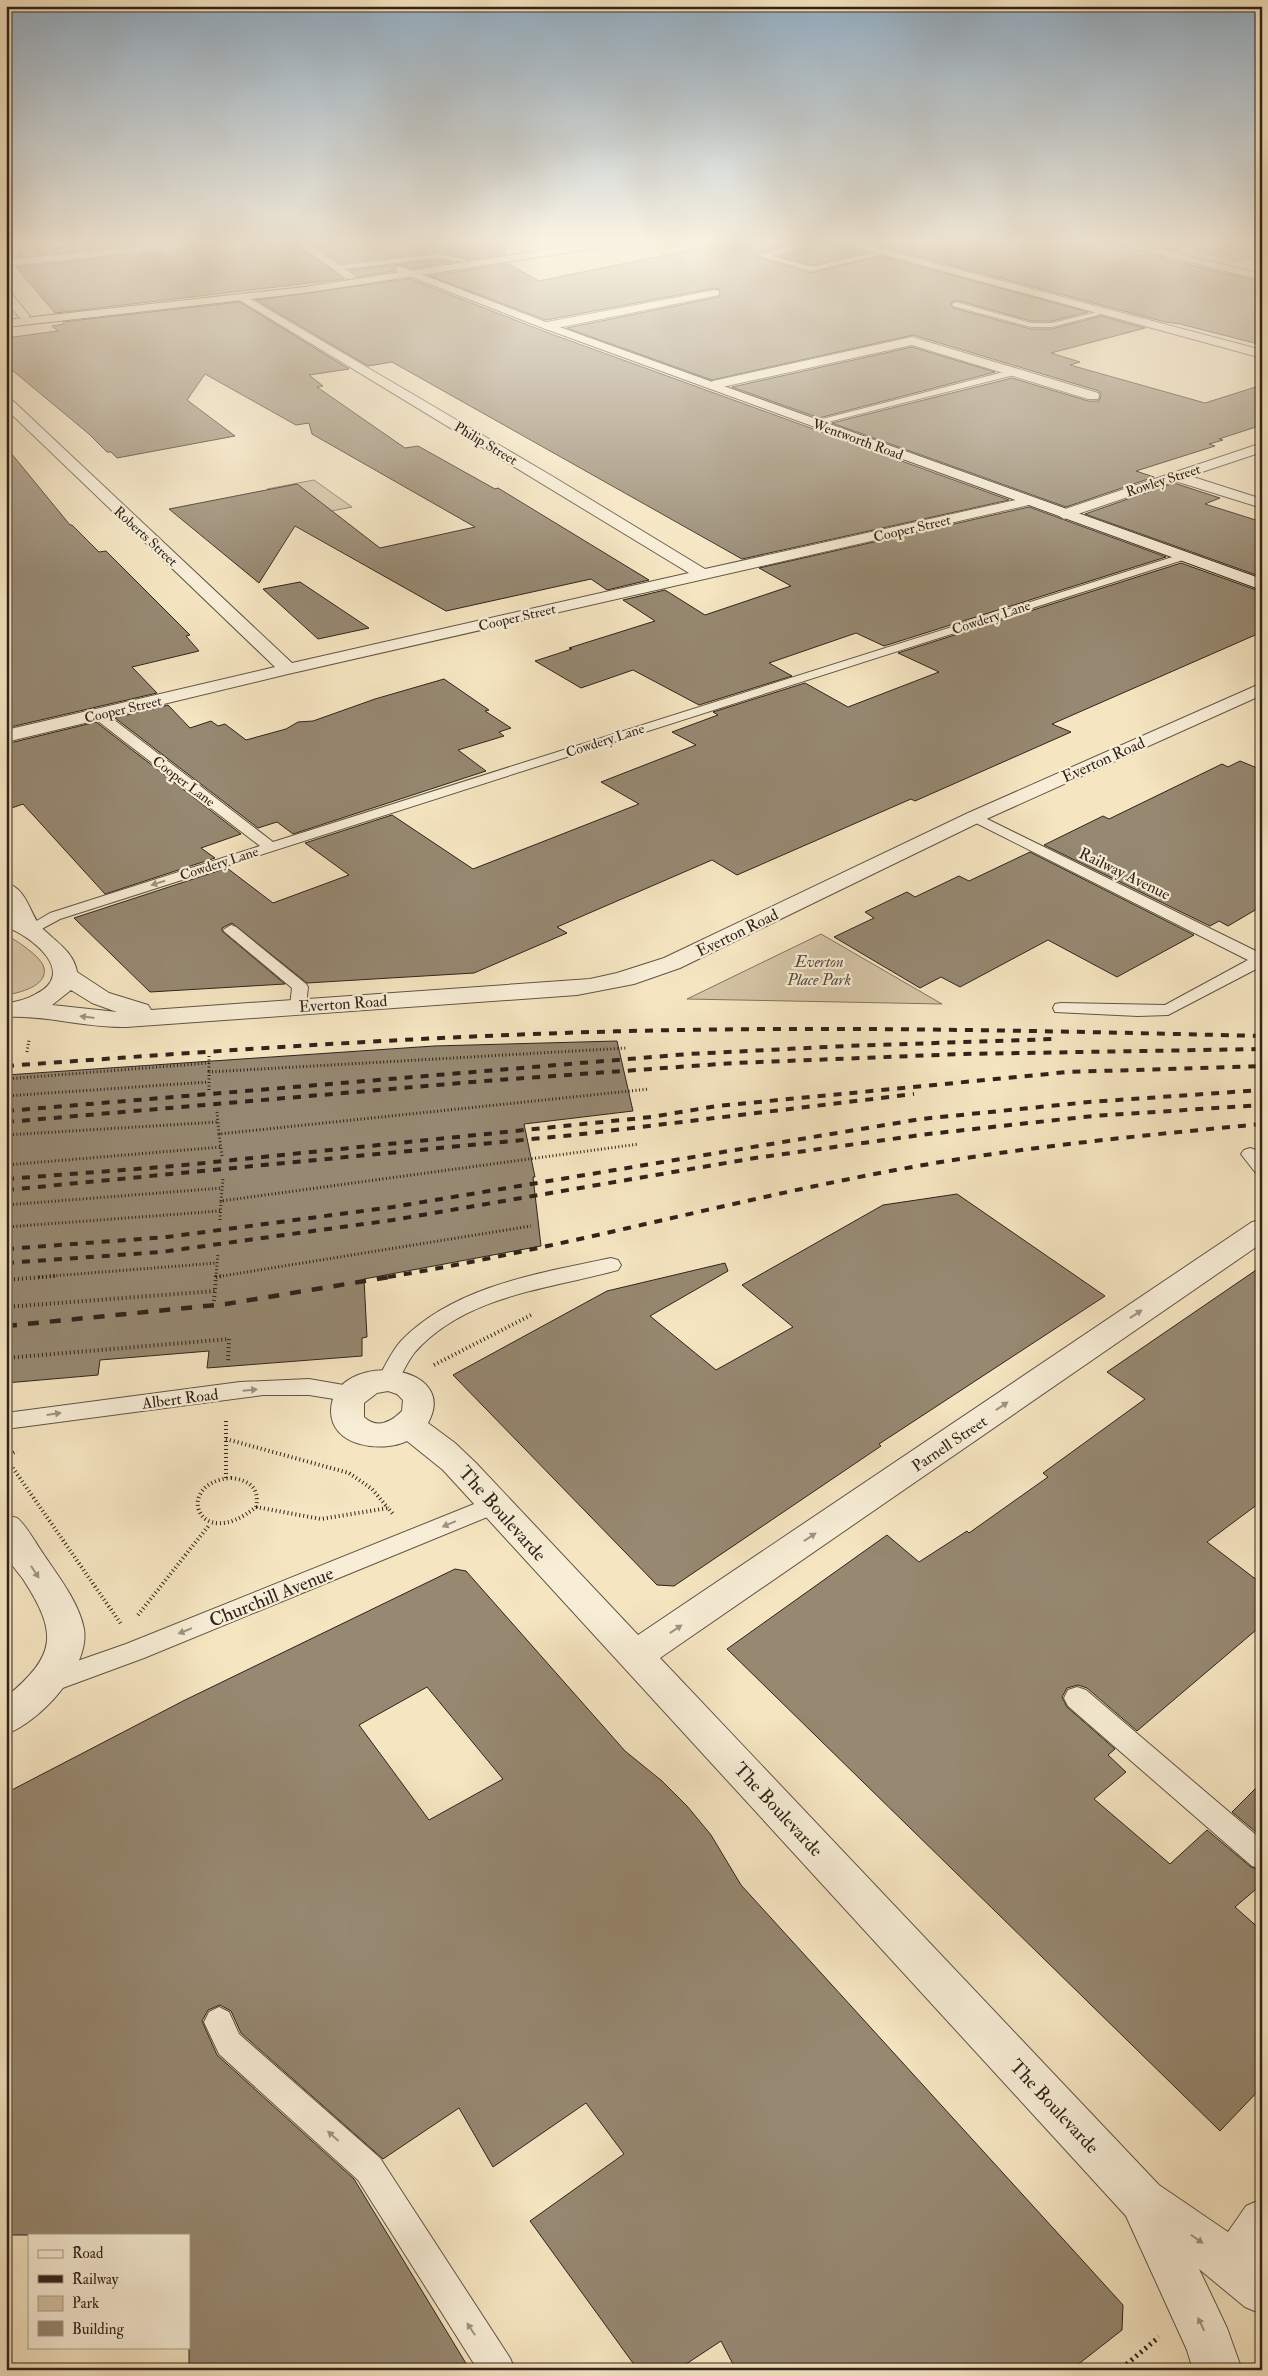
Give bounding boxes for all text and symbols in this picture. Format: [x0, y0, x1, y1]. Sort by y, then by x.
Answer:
street label: Wentworth Road [809, 415, 906, 464]
street label: Philip Street [451, 418, 521, 470]
street label: Rowley Street [1124, 460, 1203, 501]
street label: Roberts Street [110, 503, 181, 570]
street label: Cooper Street [872, 511, 953, 547]
street label: Cowdery Lane [950, 597, 1033, 639]
street label: Cooper Street [477, 600, 558, 636]
street label: Cooper Street [83, 692, 164, 728]
street label: Cowdery Lane [564, 720, 647, 762]
street label: Everton Road [1059, 733, 1148, 787]
street label: Cooper Lane [149, 752, 218, 811]
street label: Cowdery Lane [178, 843, 261, 885]
street label: Railway Avenue [1076, 843, 1174, 905]
one-way arrow [150, 879, 165, 887]
street label: Everton Road [693, 904, 782, 961]
park label: Everton Place Park [786, 952, 852, 990]
street label: Everton Road [298, 991, 388, 1017]
one-way arrow [78, 1013, 94, 1021]
one-way arrow [1130, 1310, 1143, 1319]
street label: Albert Road [140, 1384, 220, 1414]
one-way arrow [243, 1385, 259, 1393]
one-way arrow [996, 1401, 1009, 1411]
one-way arrow [47, 1409, 63, 1417]
street label: Parnell Street [908, 1411, 991, 1476]
street label: The Boulevarde [453, 1461, 551, 1566]
one-way arrow [442, 1520, 456, 1528]
one-way arrow [804, 1532, 817, 1542]
street label: Churchill Avenue [206, 1561, 337, 1633]
one-way arrow [31, 1565, 40, 1579]
one-way arrow [669, 1624, 683, 1634]
one-way arrow [177, 1627, 192, 1635]
street label: The Boulevarde [728, 1757, 828, 1862]
street label: The Boulevarde [1004, 2054, 1104, 2159]
one-way arrow [327, 2130, 339, 2142]
legend [28, 2234, 190, 2348]
one-way arrow [1190, 2234, 1204, 2244]
text: Road [72, 2244, 104, 2263]
text: Railway [72, 2270, 119, 2289]
text: Park [72, 2294, 99, 2313]
one-way arrow [1196, 2317, 1204, 2331]
text: Building [72, 2320, 124, 2339]
one-way arrow [467, 2322, 476, 2335]

